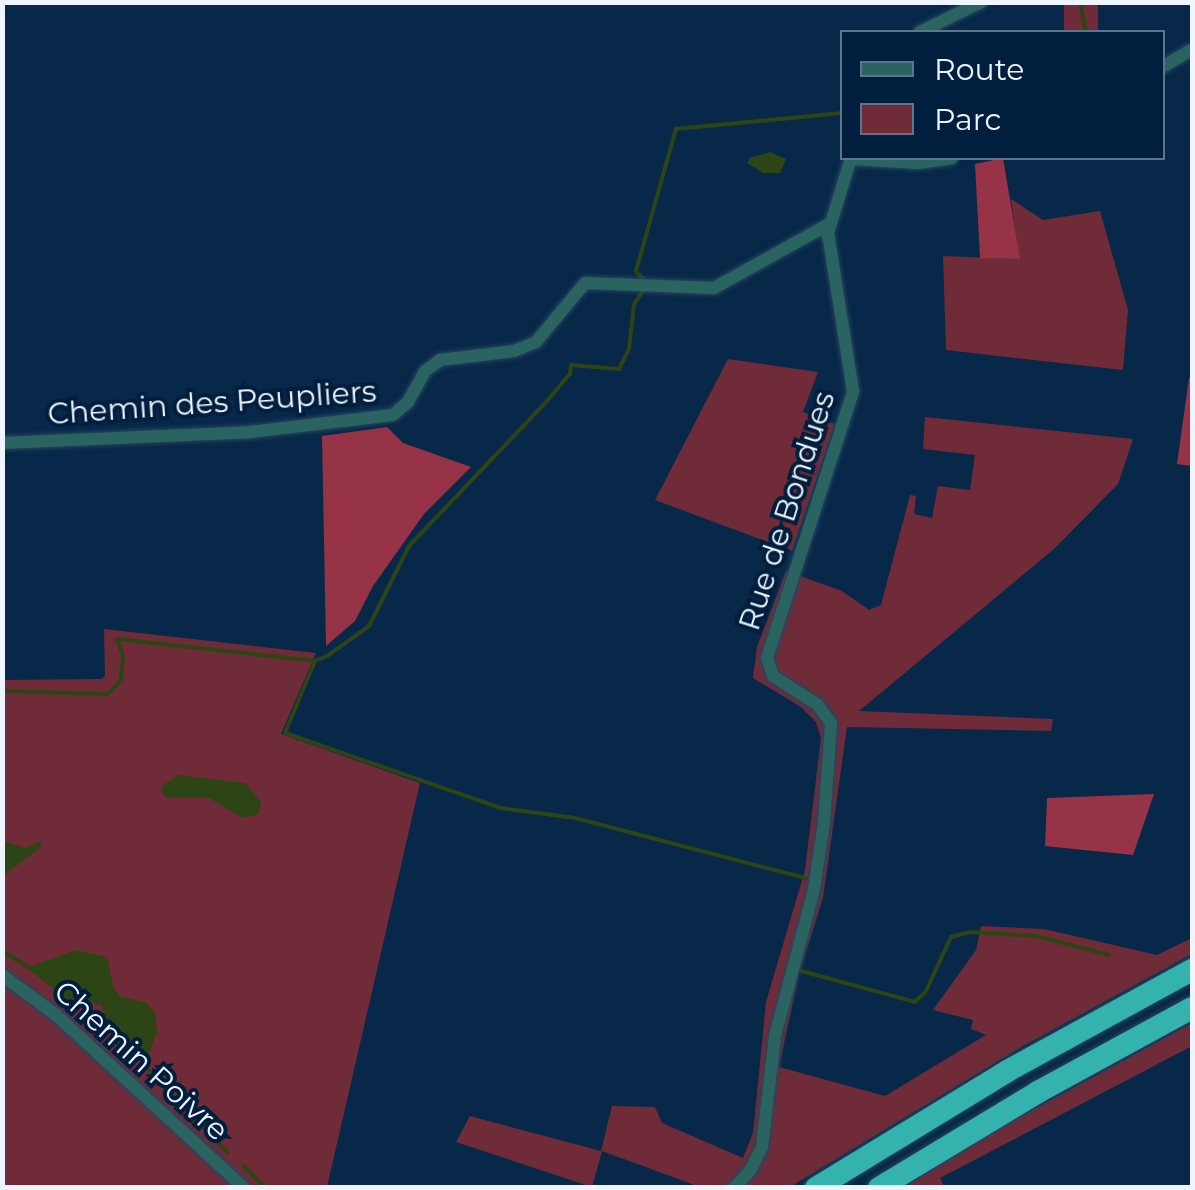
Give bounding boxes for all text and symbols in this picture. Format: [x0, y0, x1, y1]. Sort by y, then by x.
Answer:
legend [840, 30, 1165, 160]
text: Route [934, 51, 1024, 88]
text: Parc [934, 101, 1001, 138]
street label: Chemin des Peupliers [46, 374, 378, 432]
street label: Rue de Bondues [731, 387, 843, 635]
street label: Chemin Poivre [47, 973, 235, 1149]

